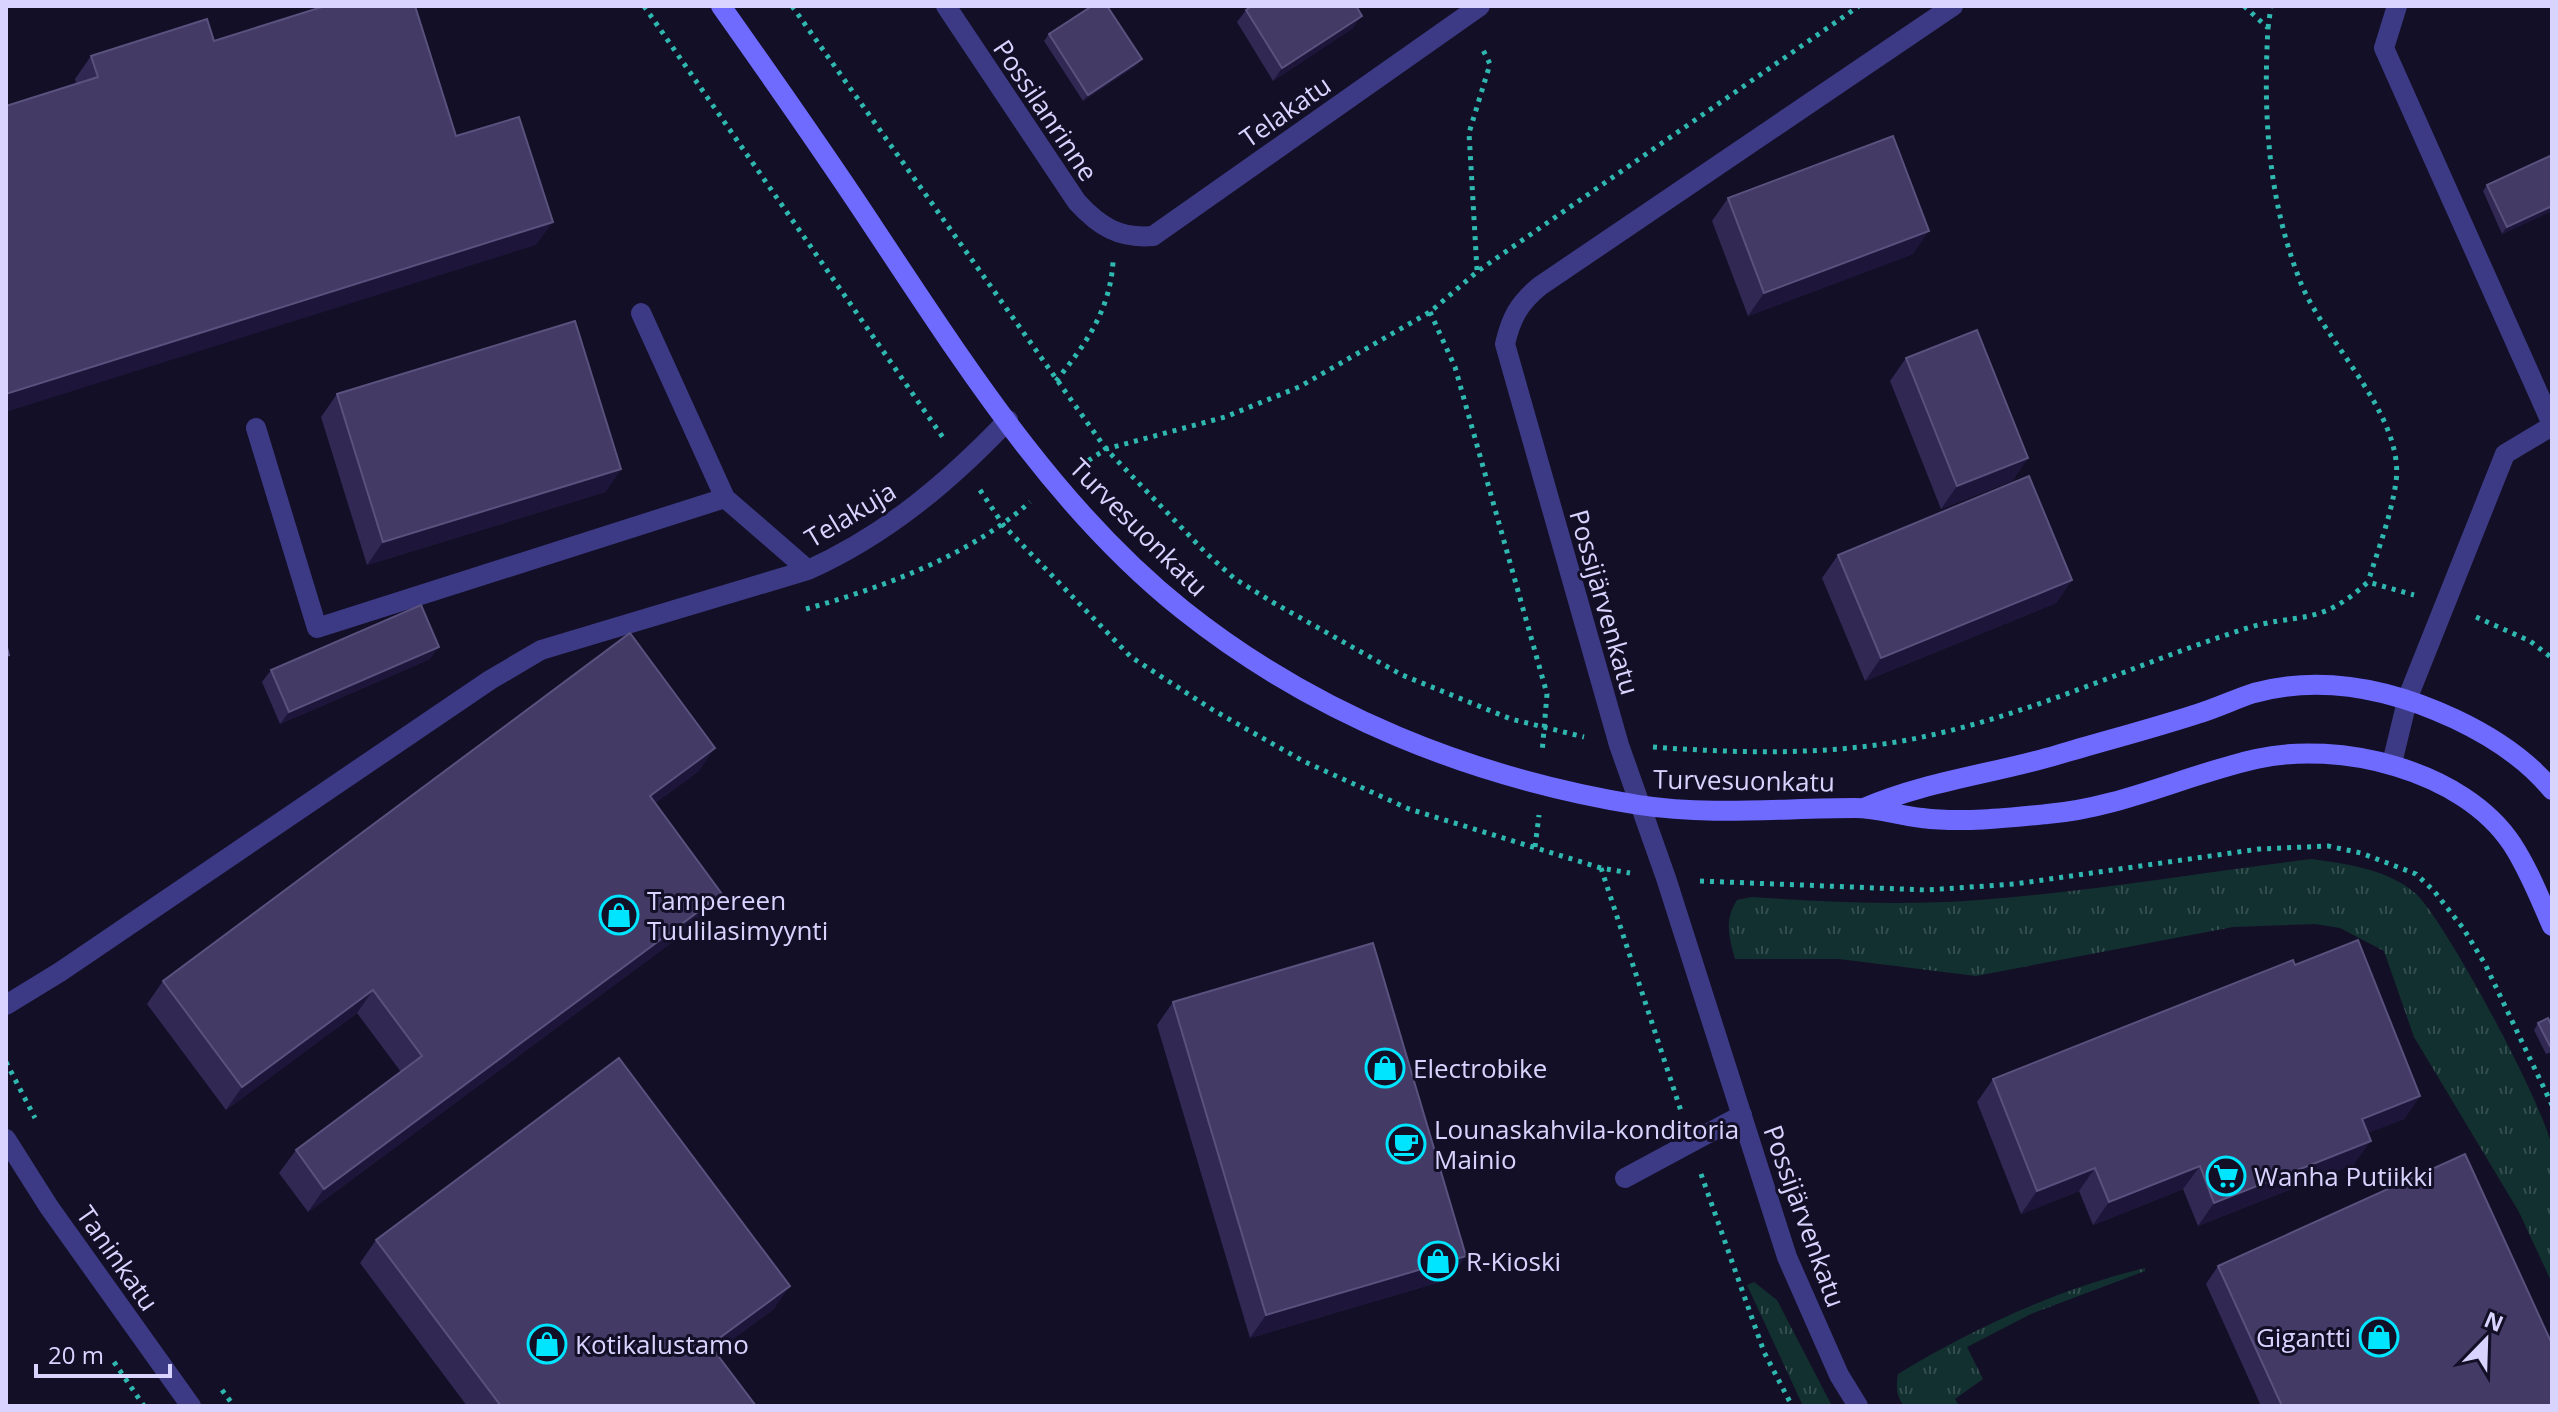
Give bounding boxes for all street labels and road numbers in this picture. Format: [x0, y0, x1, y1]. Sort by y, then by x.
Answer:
street label: Possilanrinne [985, 32, 1107, 188]
street label: Telakatu [1232, 67, 1338, 155]
street label: Turvesuonkatu [1062, 450, 1216, 604]
street label: Telakuja [798, 473, 902, 555]
street label: Possijärvenkatu [1561, 505, 1649, 699]
street label: Turvesuonkatu [1653, 760, 1835, 800]
street label: Possijärvenkatu [1755, 1120, 1855, 1312]
street label: Taninkatu [69, 1198, 167, 1318]

